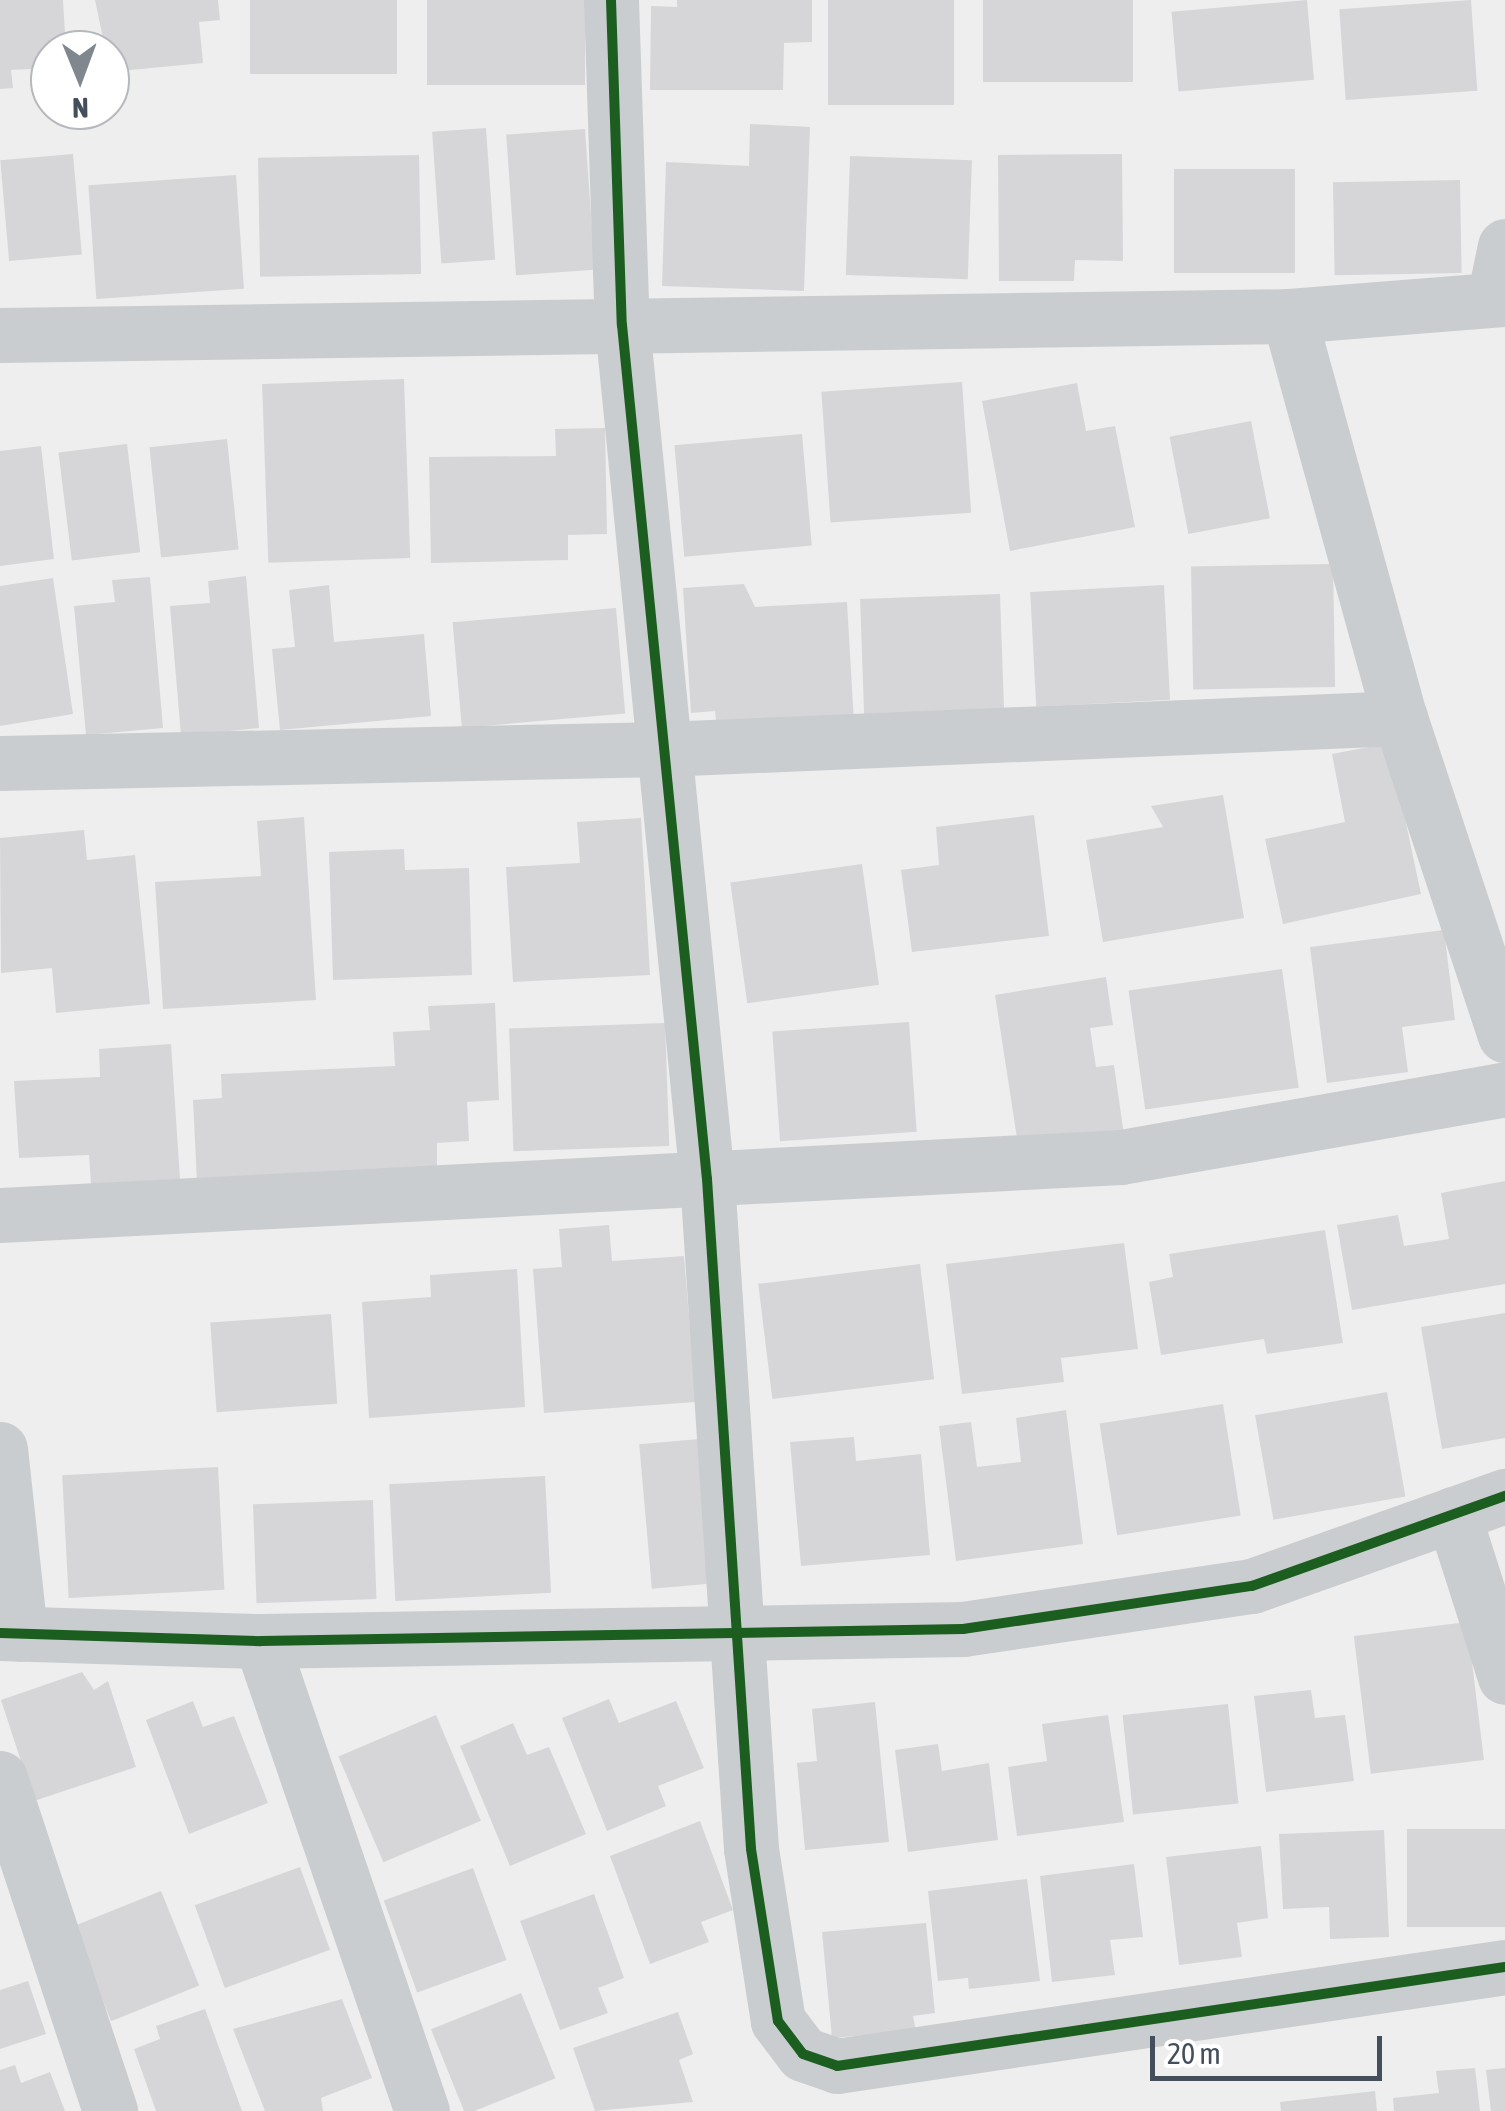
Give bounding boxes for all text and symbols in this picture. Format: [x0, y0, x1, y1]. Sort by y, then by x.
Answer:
north arrow [30, 30, 130, 130]
text: N [72, 92, 89, 124]
scale bar [1155, 2016, 1388, 2078]
text: 20 m [1167, 2036, 1221, 2070]

